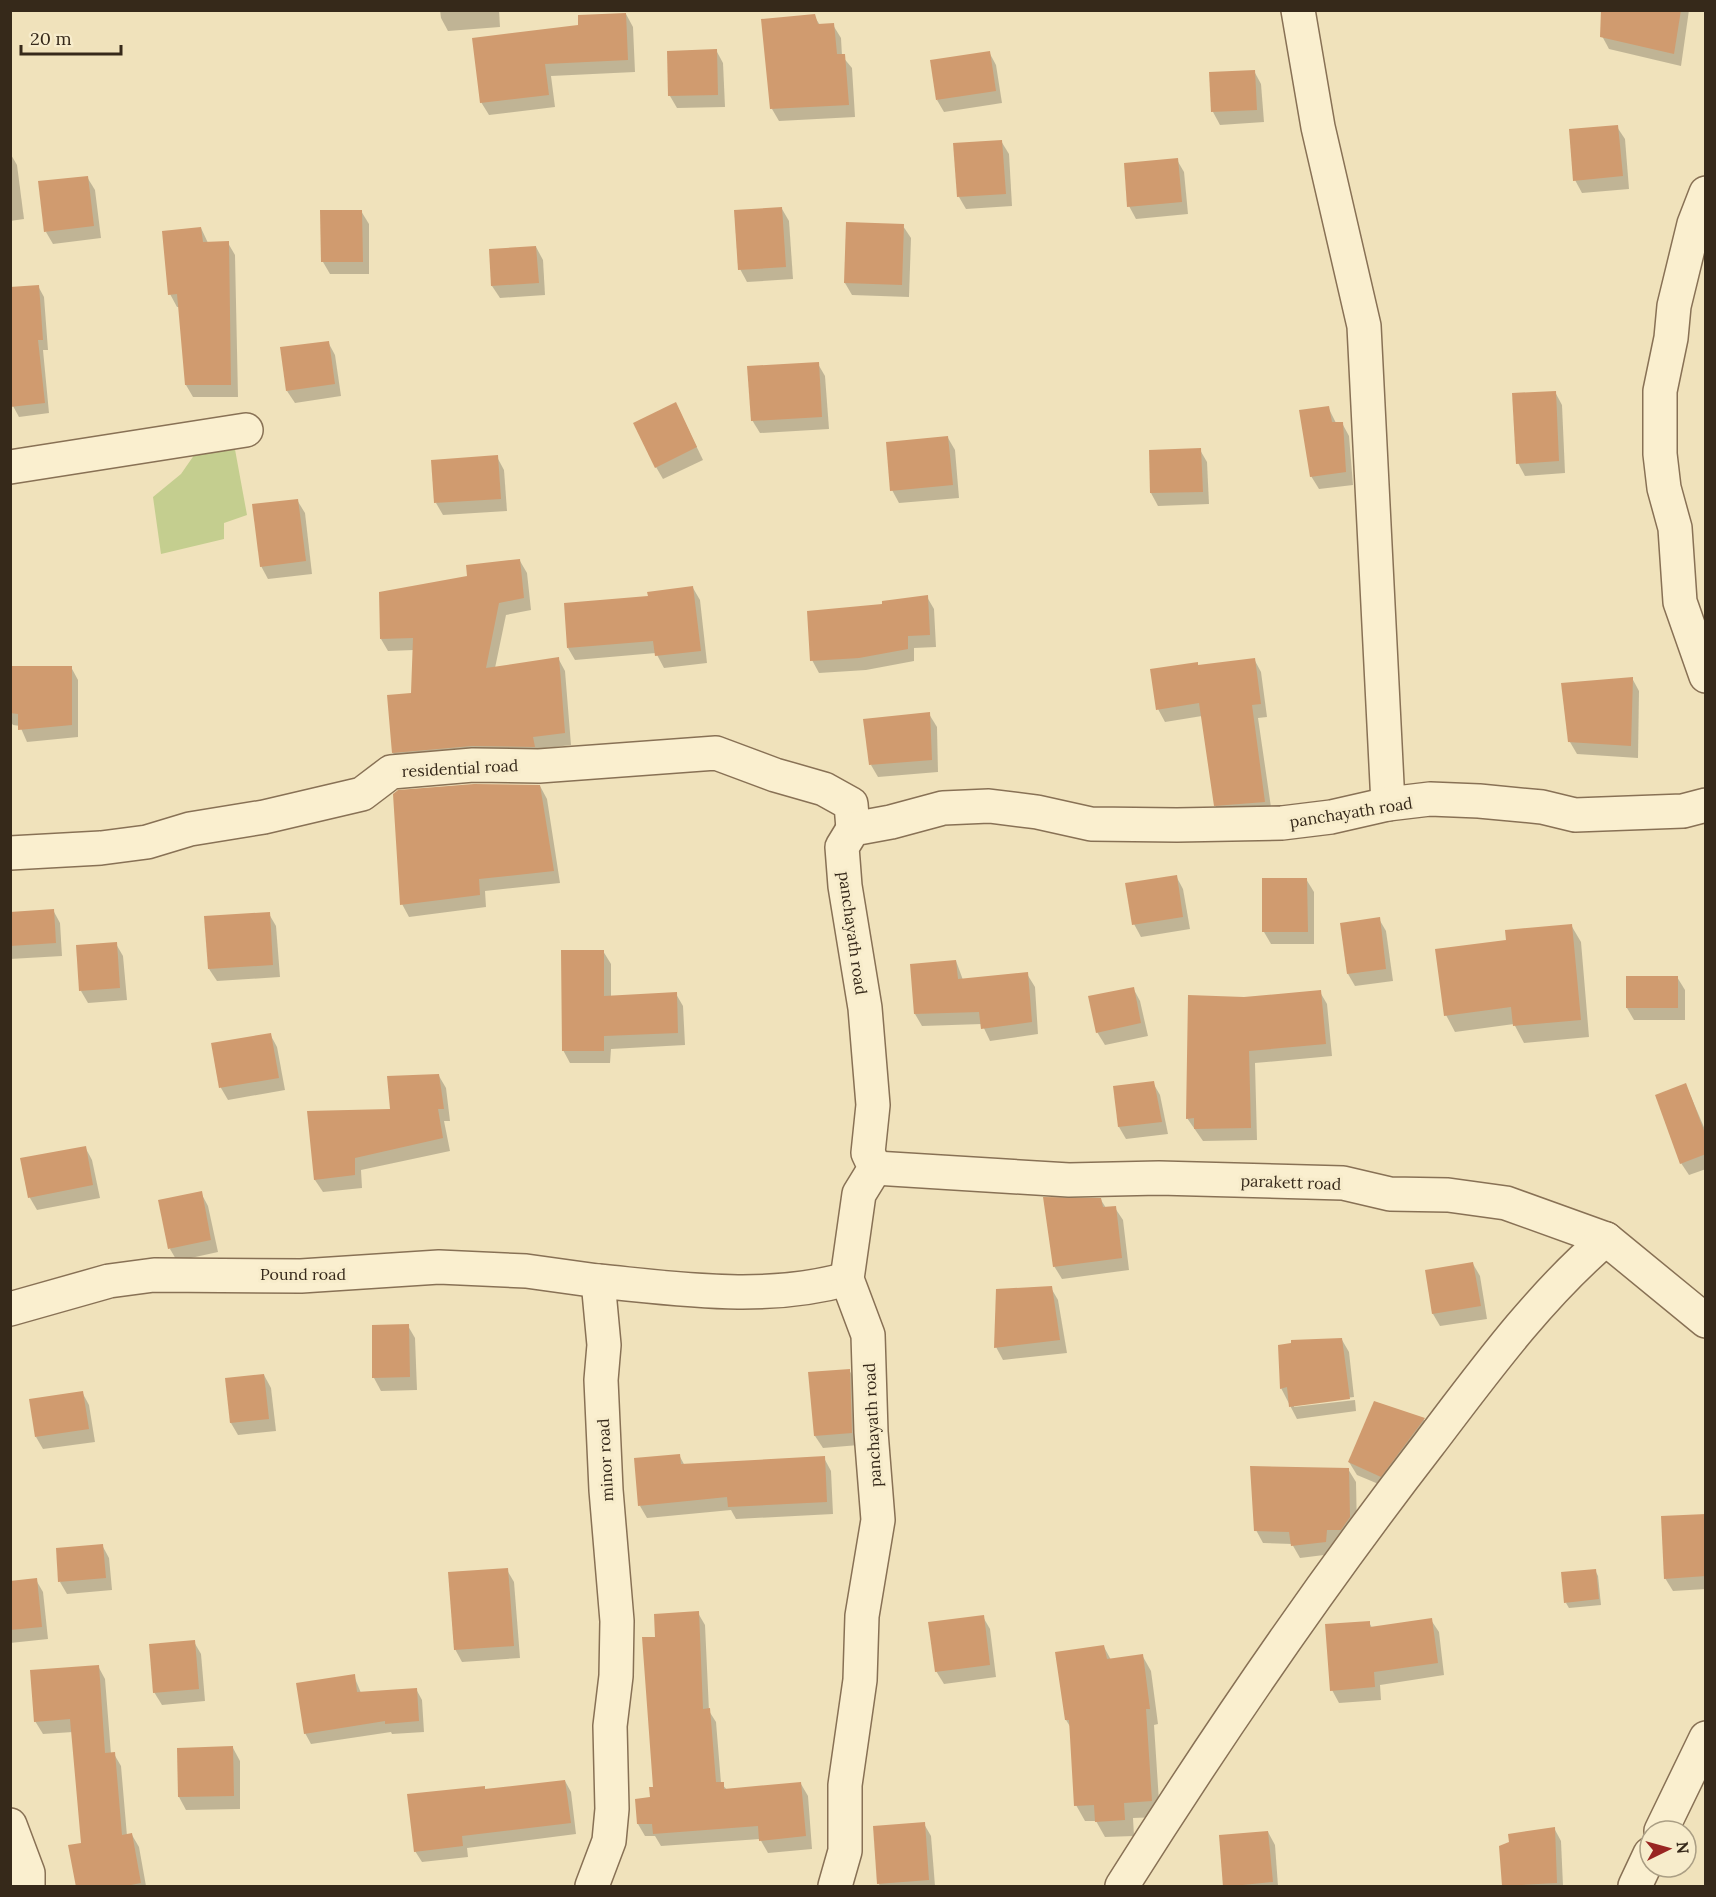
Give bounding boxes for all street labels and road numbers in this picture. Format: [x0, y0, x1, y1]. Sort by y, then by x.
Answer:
street label: residential road [401, 755, 519, 781]
street label: panchayath road [1288, 792, 1414, 832]
street label: panchayath road [834, 870, 872, 996]
street label: parakett road [1240, 1170, 1342, 1194]
street label: Pound road [260, 1264, 346, 1284]
street label: panchayath road [859, 1362, 885, 1488]
street label: minor road [593, 1418, 617, 1502]

